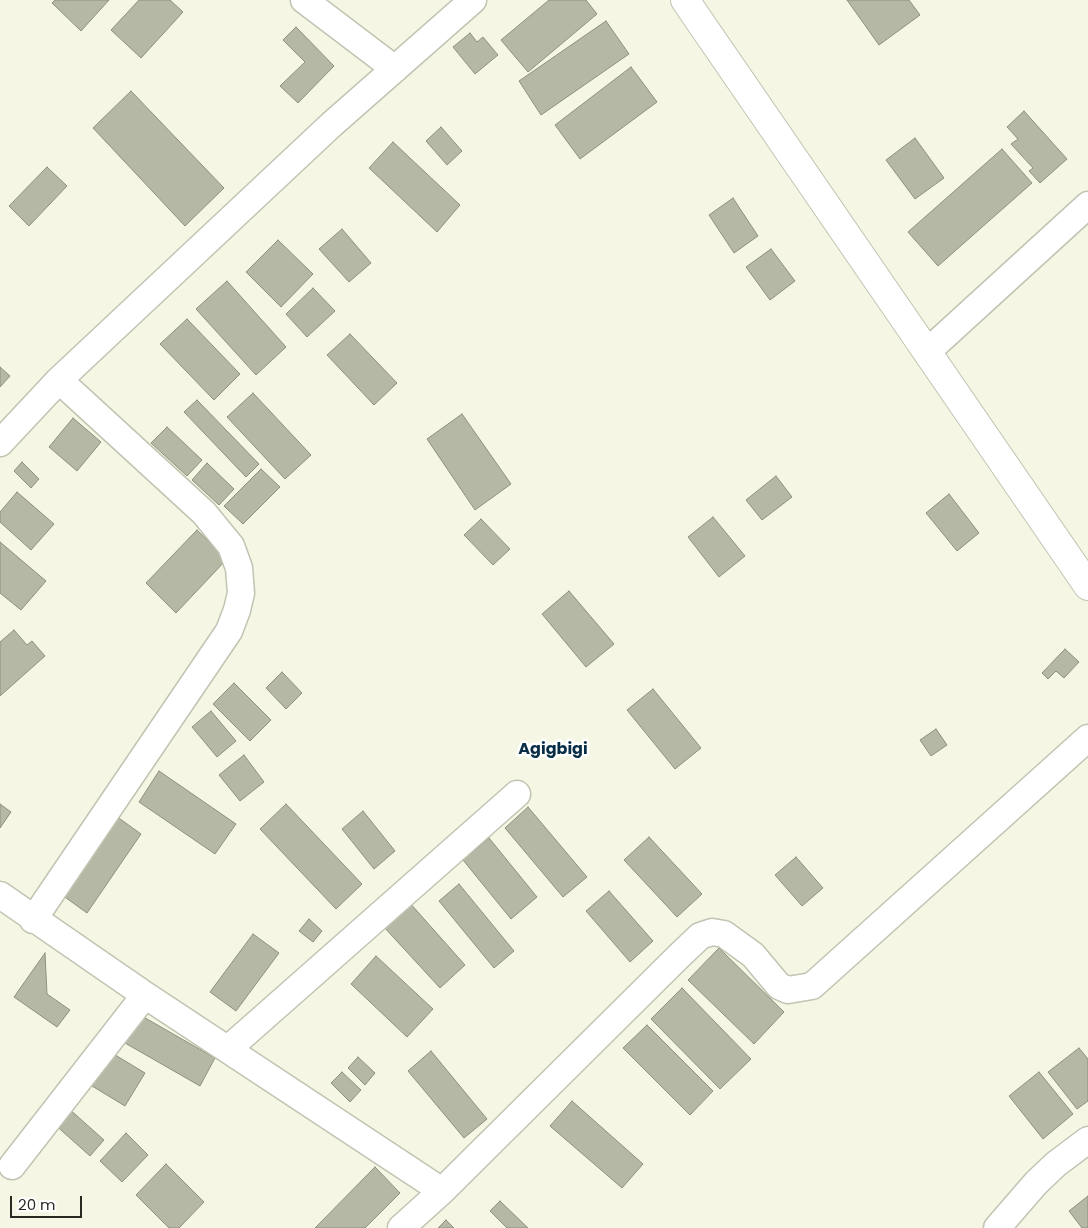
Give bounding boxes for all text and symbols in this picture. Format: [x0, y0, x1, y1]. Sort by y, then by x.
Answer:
district label: Agigbigi [518, 740, 588, 760]
scale bar [12, 1186, 85, 1218]
text: 20 m [18, 1194, 56, 1215]

